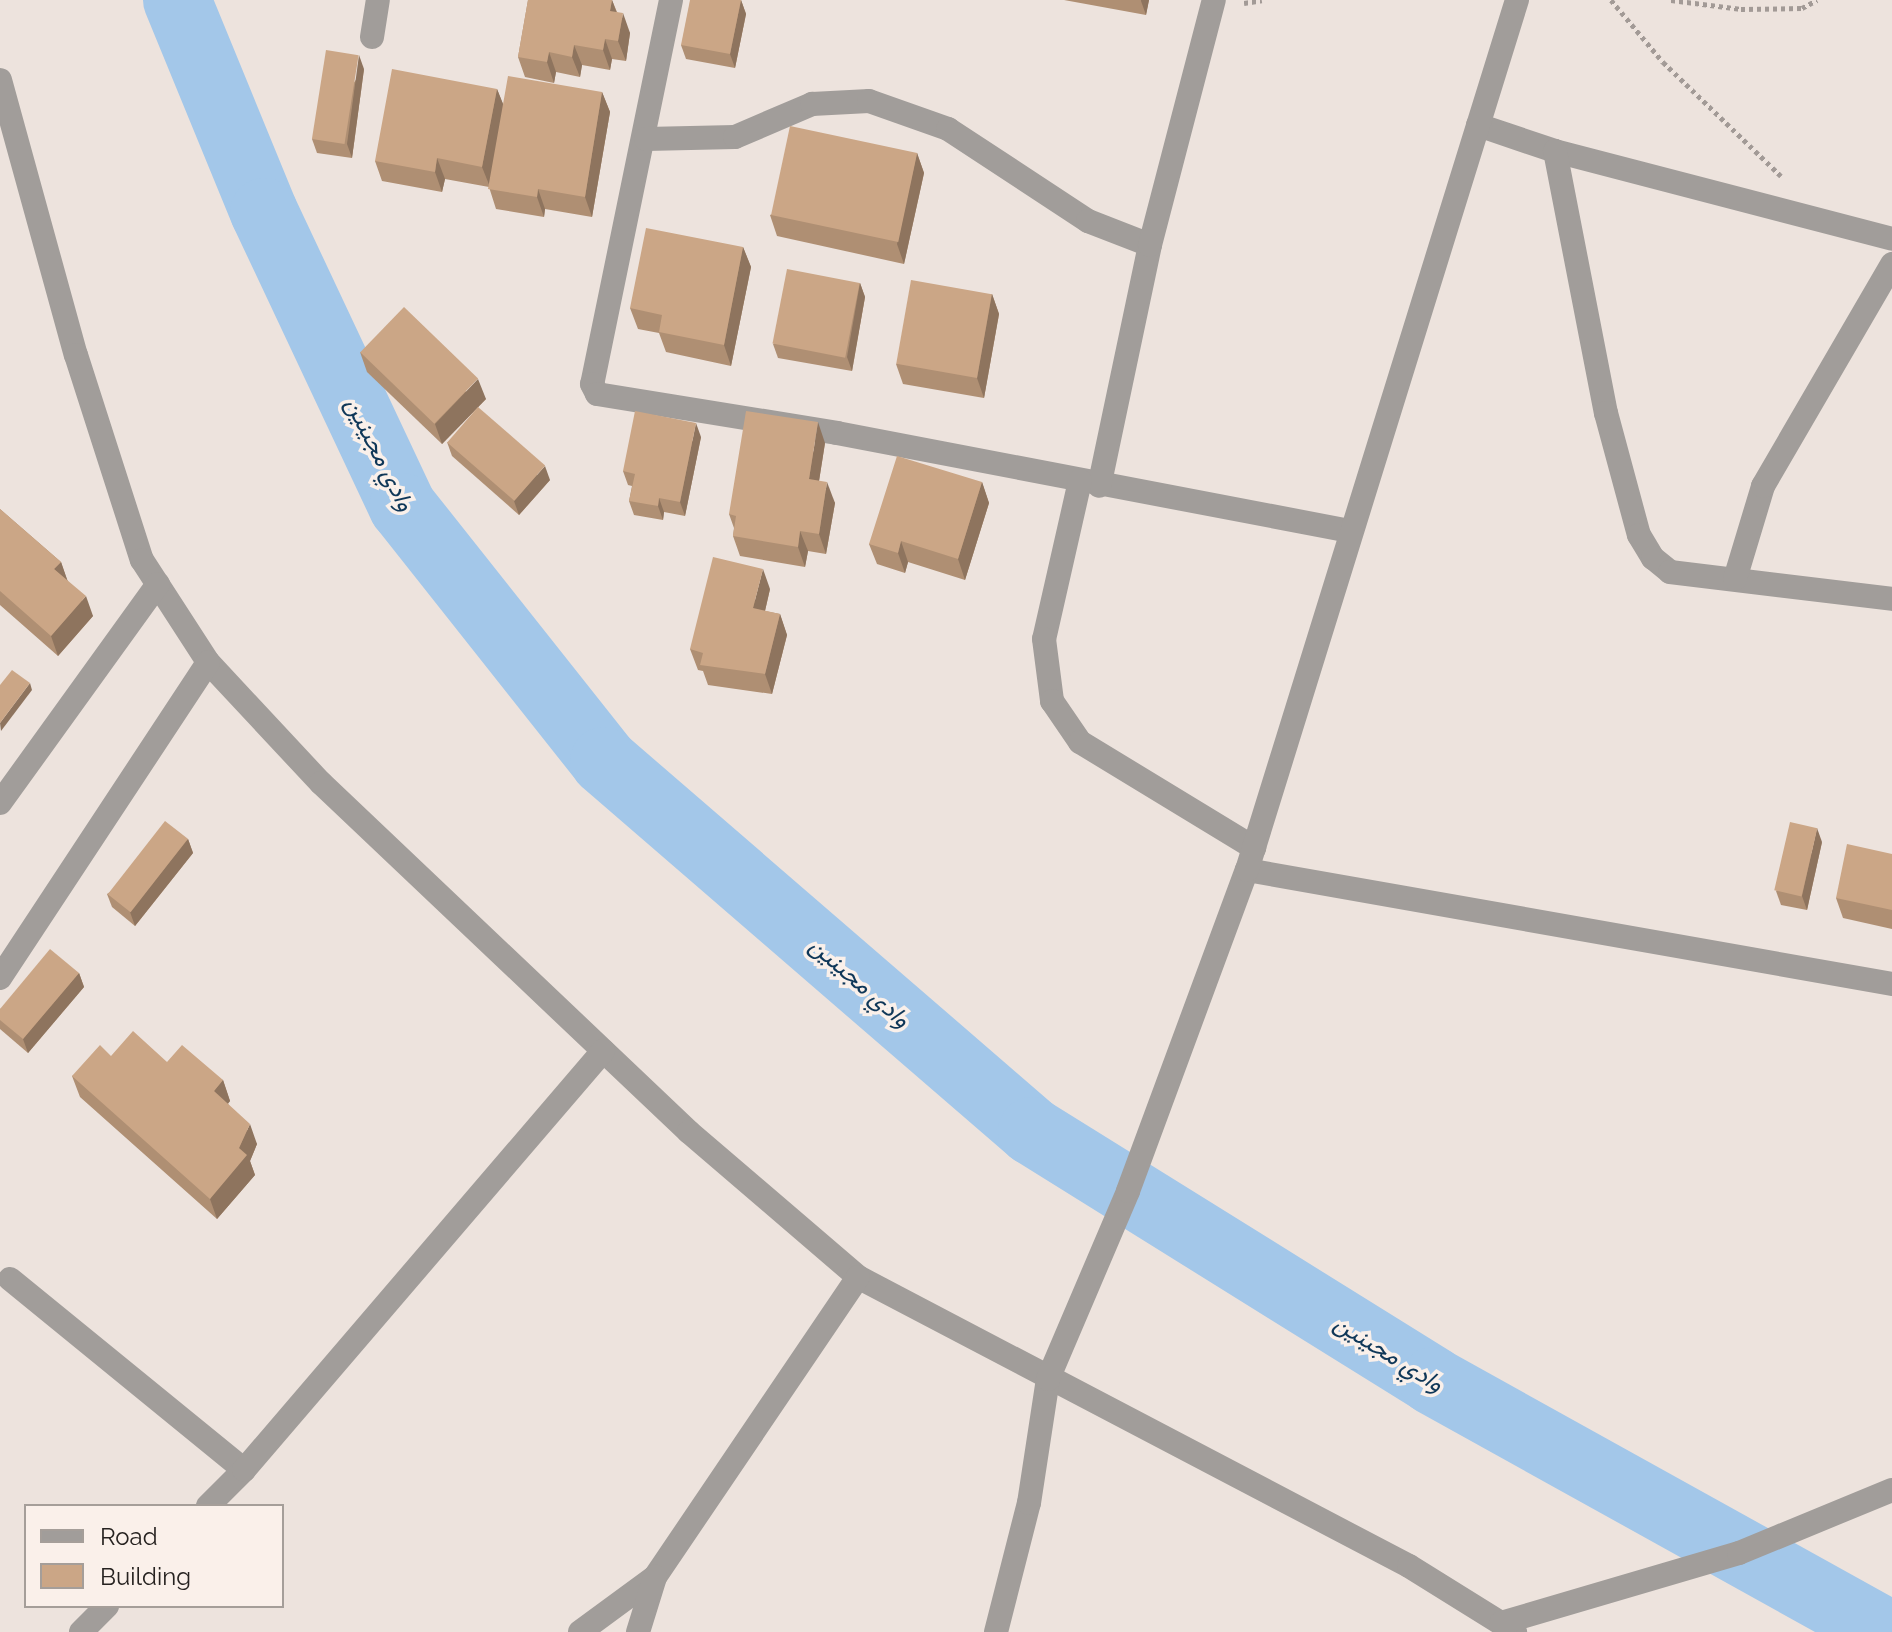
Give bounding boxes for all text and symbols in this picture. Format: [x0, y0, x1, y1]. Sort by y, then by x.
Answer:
water label: وادي مجينين [339, 392, 421, 516]
water label: وادي مجينين [804, 931, 916, 1033]
water label: وادي مجينين [1329, 1308, 1449, 1398]
legend [24, 1504, 284, 1608]
text: Road [100, 1522, 158, 1551]
text: Building [100, 1562, 191, 1591]

